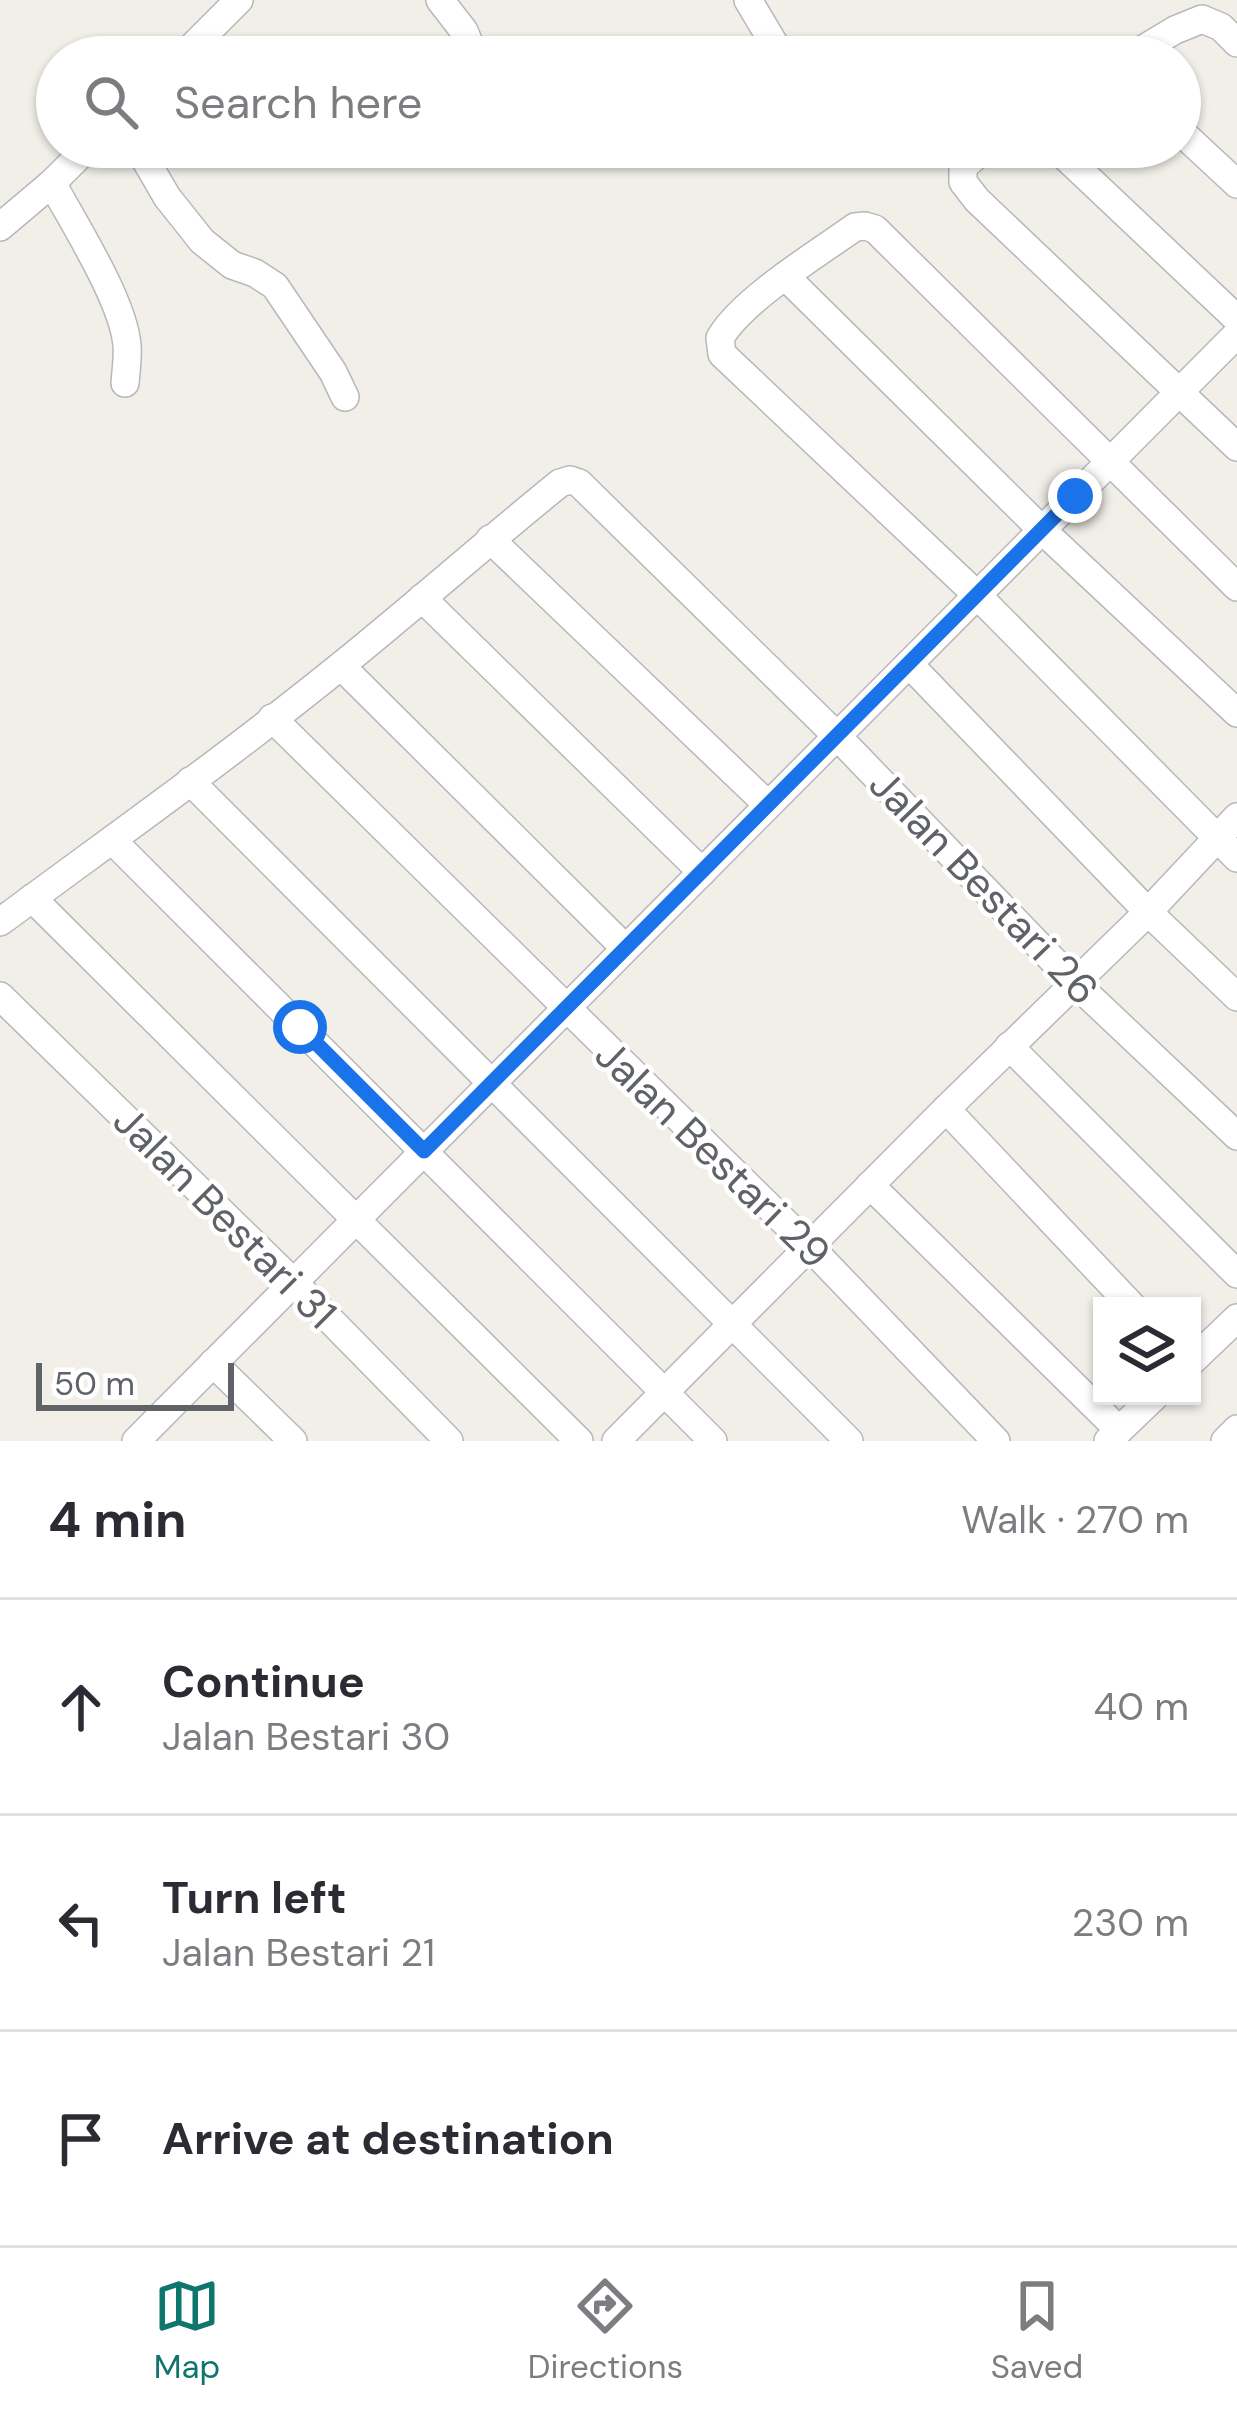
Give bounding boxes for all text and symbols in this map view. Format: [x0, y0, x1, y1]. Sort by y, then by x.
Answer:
search box [36, 36, 1201, 168]
icon: search [78, 69, 144, 135]
text: Search here [174, 73, 422, 132]
route end [1048, 469, 1102, 523]
street label: Jalan Bestari 26 [857, 757, 1111, 1017]
route start [273, 1000, 327, 1054]
street label: Jalan Bestari 29 [583, 1028, 843, 1280]
street label: Jalan Bestari 31 [102, 1094, 348, 1340]
map controls [1093, 1297, 1201, 1405]
button: layers [1093, 1297, 1201, 1405]
scale bar [36, 1357, 234, 1410]
text: 50 m [54, 1362, 135, 1405]
text: 4 min [48, 1486, 187, 1553]
text: Walk · 270 m [961, 1494, 1189, 1545]
text: Continue [162, 1652, 365, 1711]
icon: ahead [48, 1674, 114, 1740]
text: 40 m [1094, 1681, 1189, 1732]
text: Jalan Bestari 30 [162, 1711, 450, 1762]
text: Turn left [162, 1868, 346, 1927]
icon: left [48, 1890, 114, 1956]
text: 230 m [1072, 1897, 1189, 1948]
text: Jalan Bestari 21 [162, 1927, 435, 1978]
icon: arrive [48, 2106, 114, 2172]
text: Arrive at destination [162, 2109, 614, 2168]
tab: Map [154, 2273, 220, 2388]
tab: Directions [528, 2273, 683, 2388]
tab: Saved [991, 2273, 1083, 2388]

